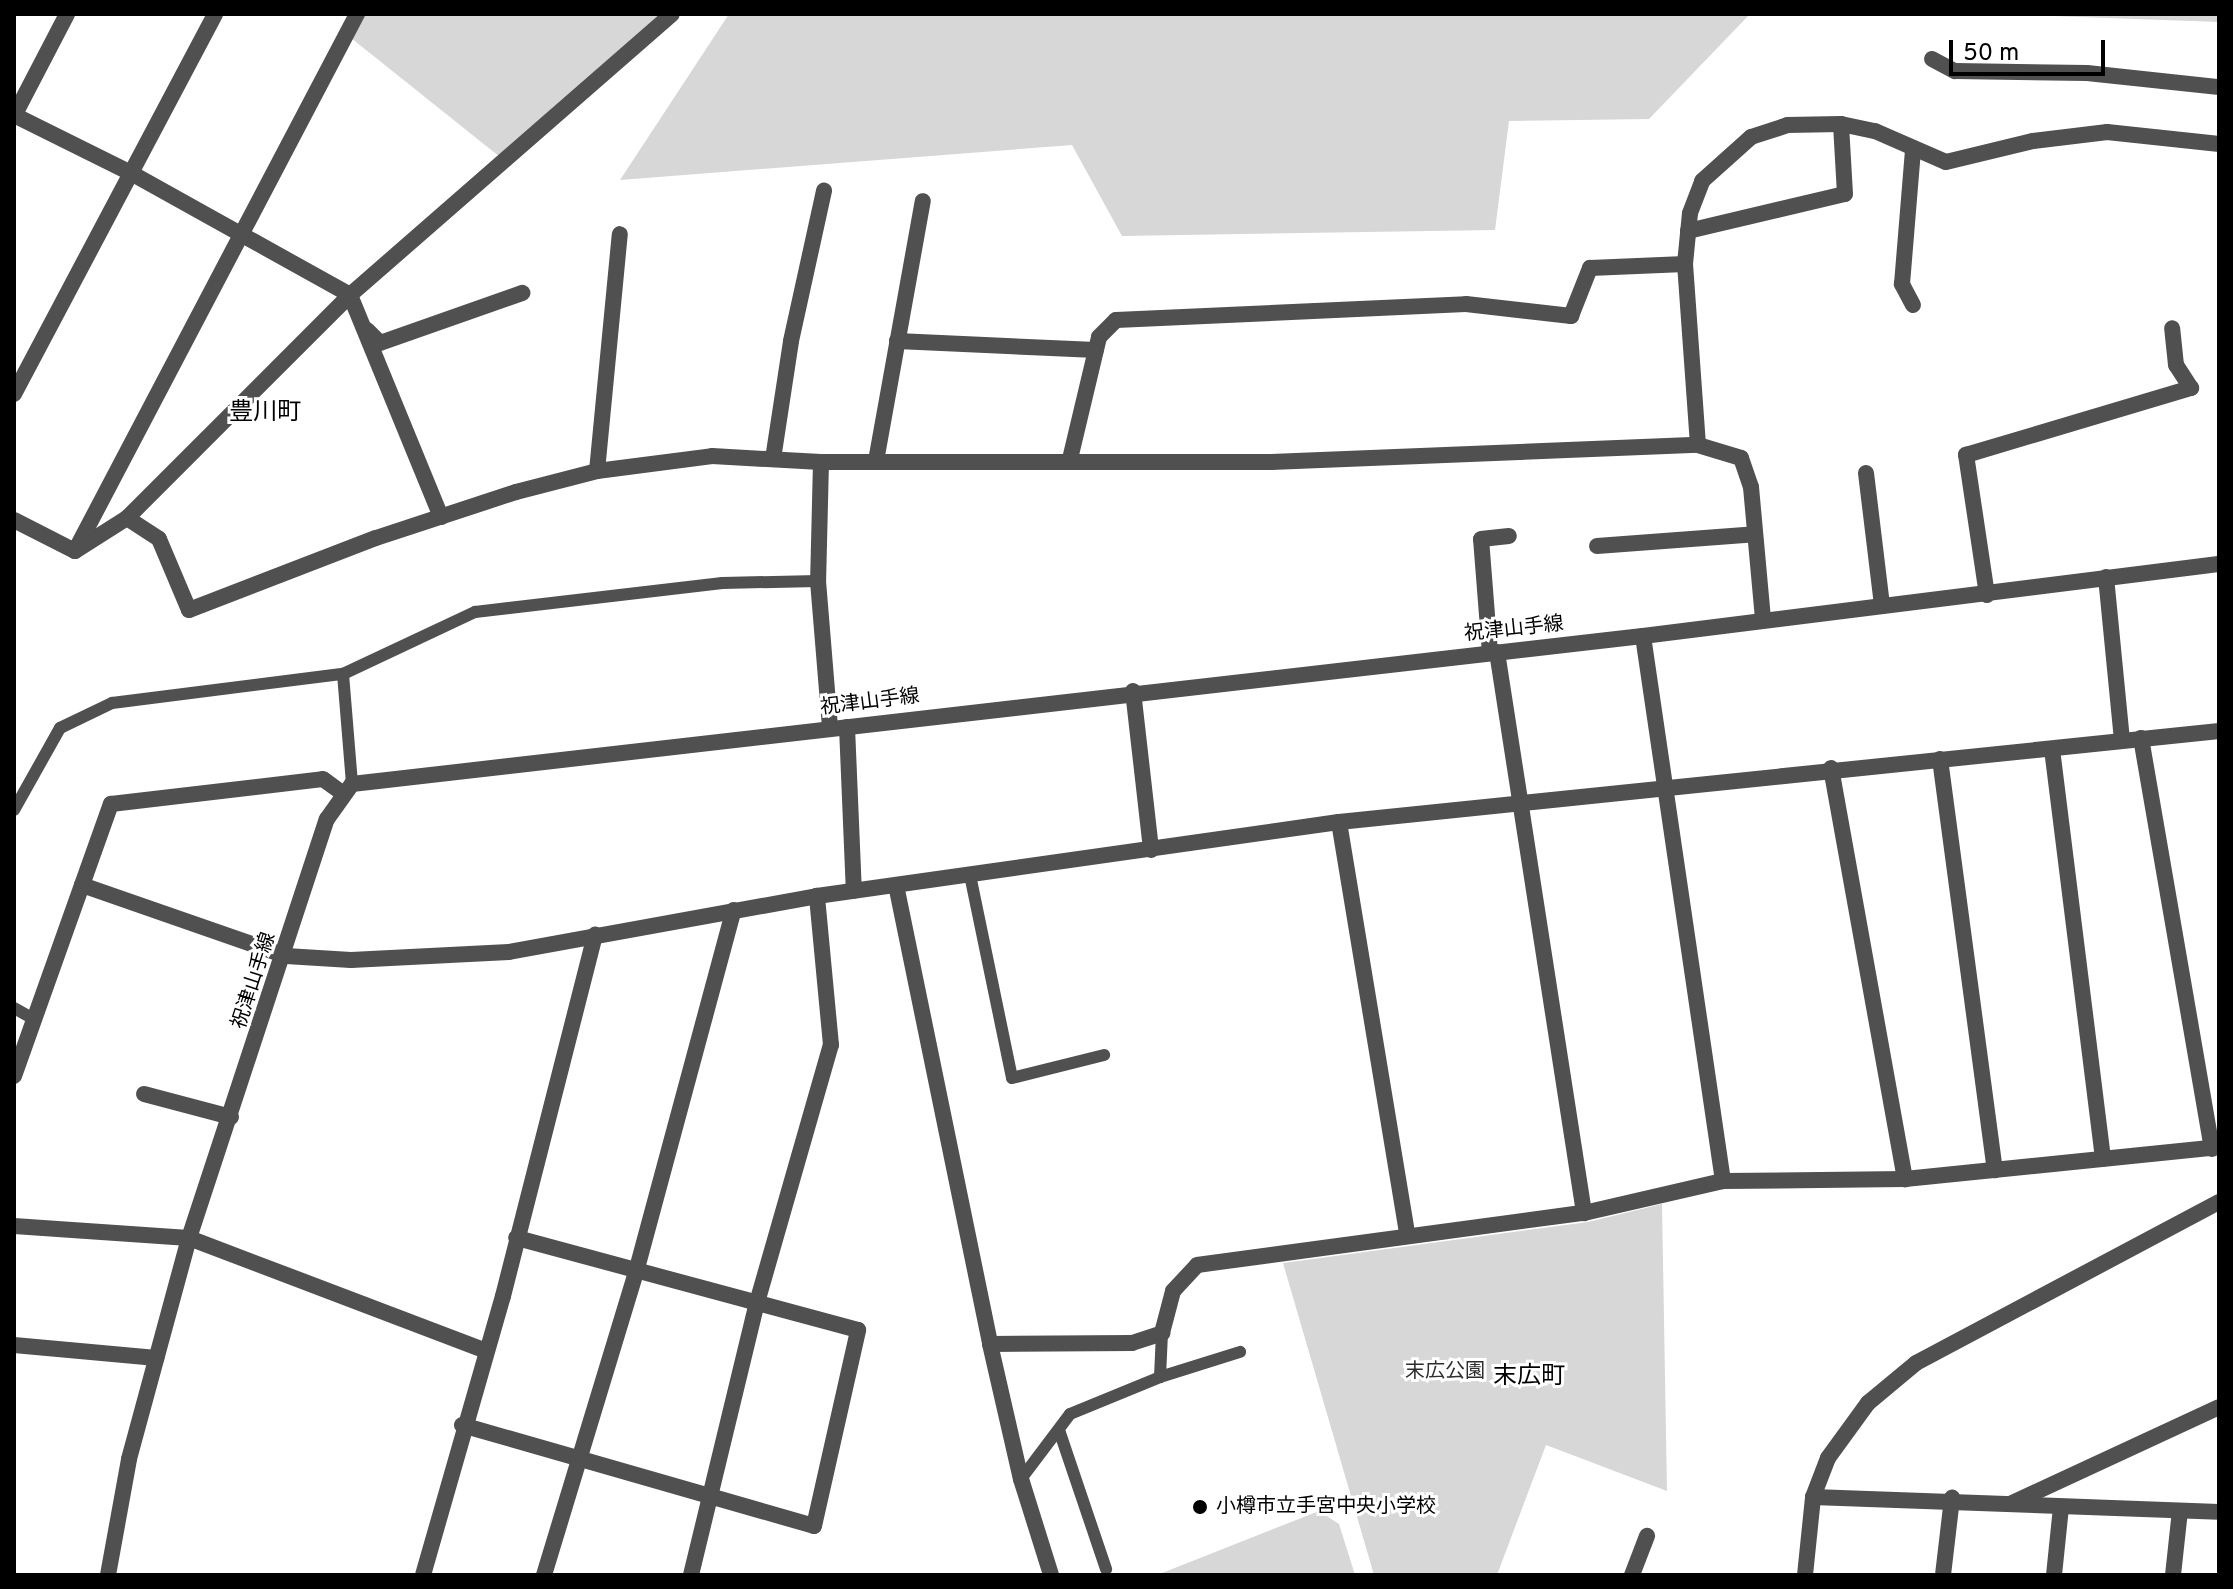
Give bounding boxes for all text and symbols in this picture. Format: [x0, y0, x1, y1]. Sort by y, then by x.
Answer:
scale bar [1953, 24, 2109, 74]
text: 50 m [1963, 39, 2019, 69]
district label: 豊川町 [229, 400, 301, 428]
street label: 祝津山手線 [1463, 613, 1565, 647]
street label: 祝津山手線 [819, 685, 921, 721]
street label: 祝津山手線 [228, 930, 282, 1032]
park label: 末広公園 [1405, 1360, 1485, 1384]
district label: 末広町 [1493, 1364, 1565, 1392]
place label: 小樽市立手宮中央小学校 [1216, 1495, 1436, 1519]
marker: 小樽市立手宮中央小学校 [1191, 1498, 1209, 1516]

